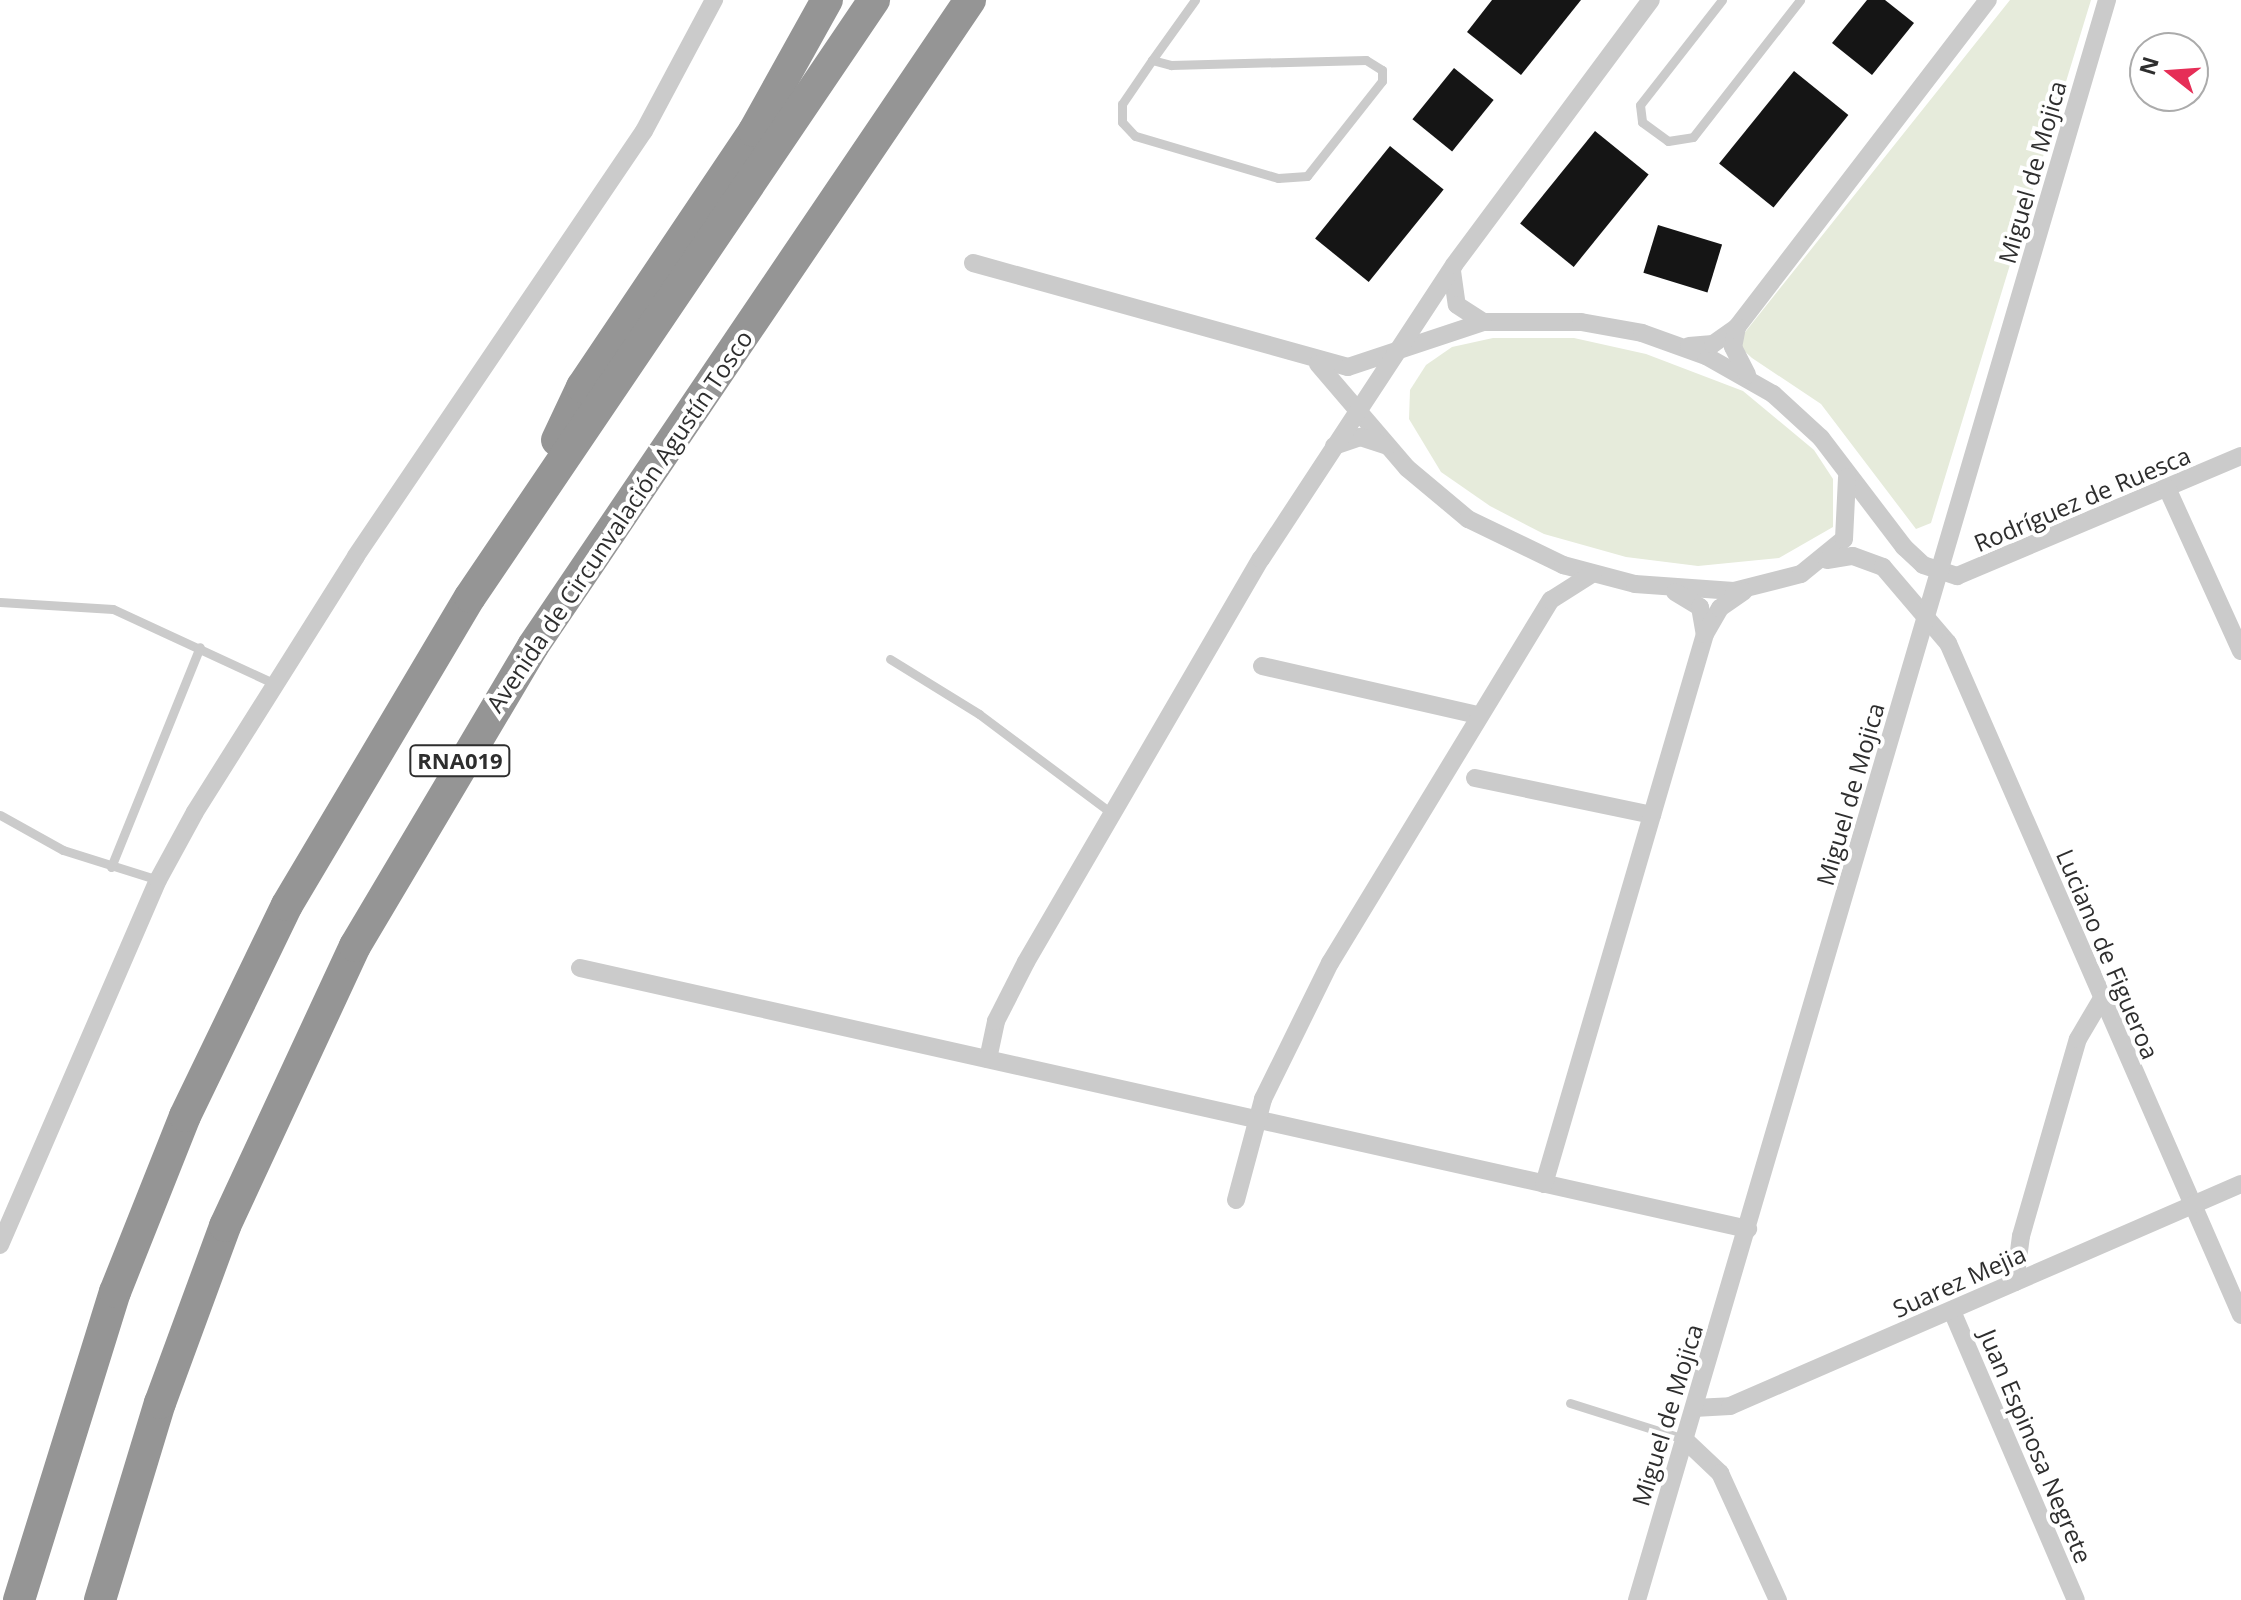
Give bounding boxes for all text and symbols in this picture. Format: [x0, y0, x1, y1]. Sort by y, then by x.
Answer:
north arrow [2129, 32, 2209, 112]
text: N [2131, 53, 2165, 79]
street label: Miguel de Mojica [1992, 77, 2072, 267]
street label: Avenida de Circunvalación Agustín Tosco [480, 325, 758, 717]
street label: Rodríguez de Ruesca [1970, 440, 2194, 558]
street label: Miguel de Mojica [1810, 699, 1890, 889]
road number: RNA019 [408, 743, 512, 779]
street label: Luciano de Figueroa [2051, 845, 2165, 1063]
street label: Suarez Mejia [1888, 1239, 2030, 1323]
street label: Miguel de Mojica [1626, 1321, 1708, 1509]
street label: Juan Espinosa Negrete [1974, 1325, 2098, 1567]

